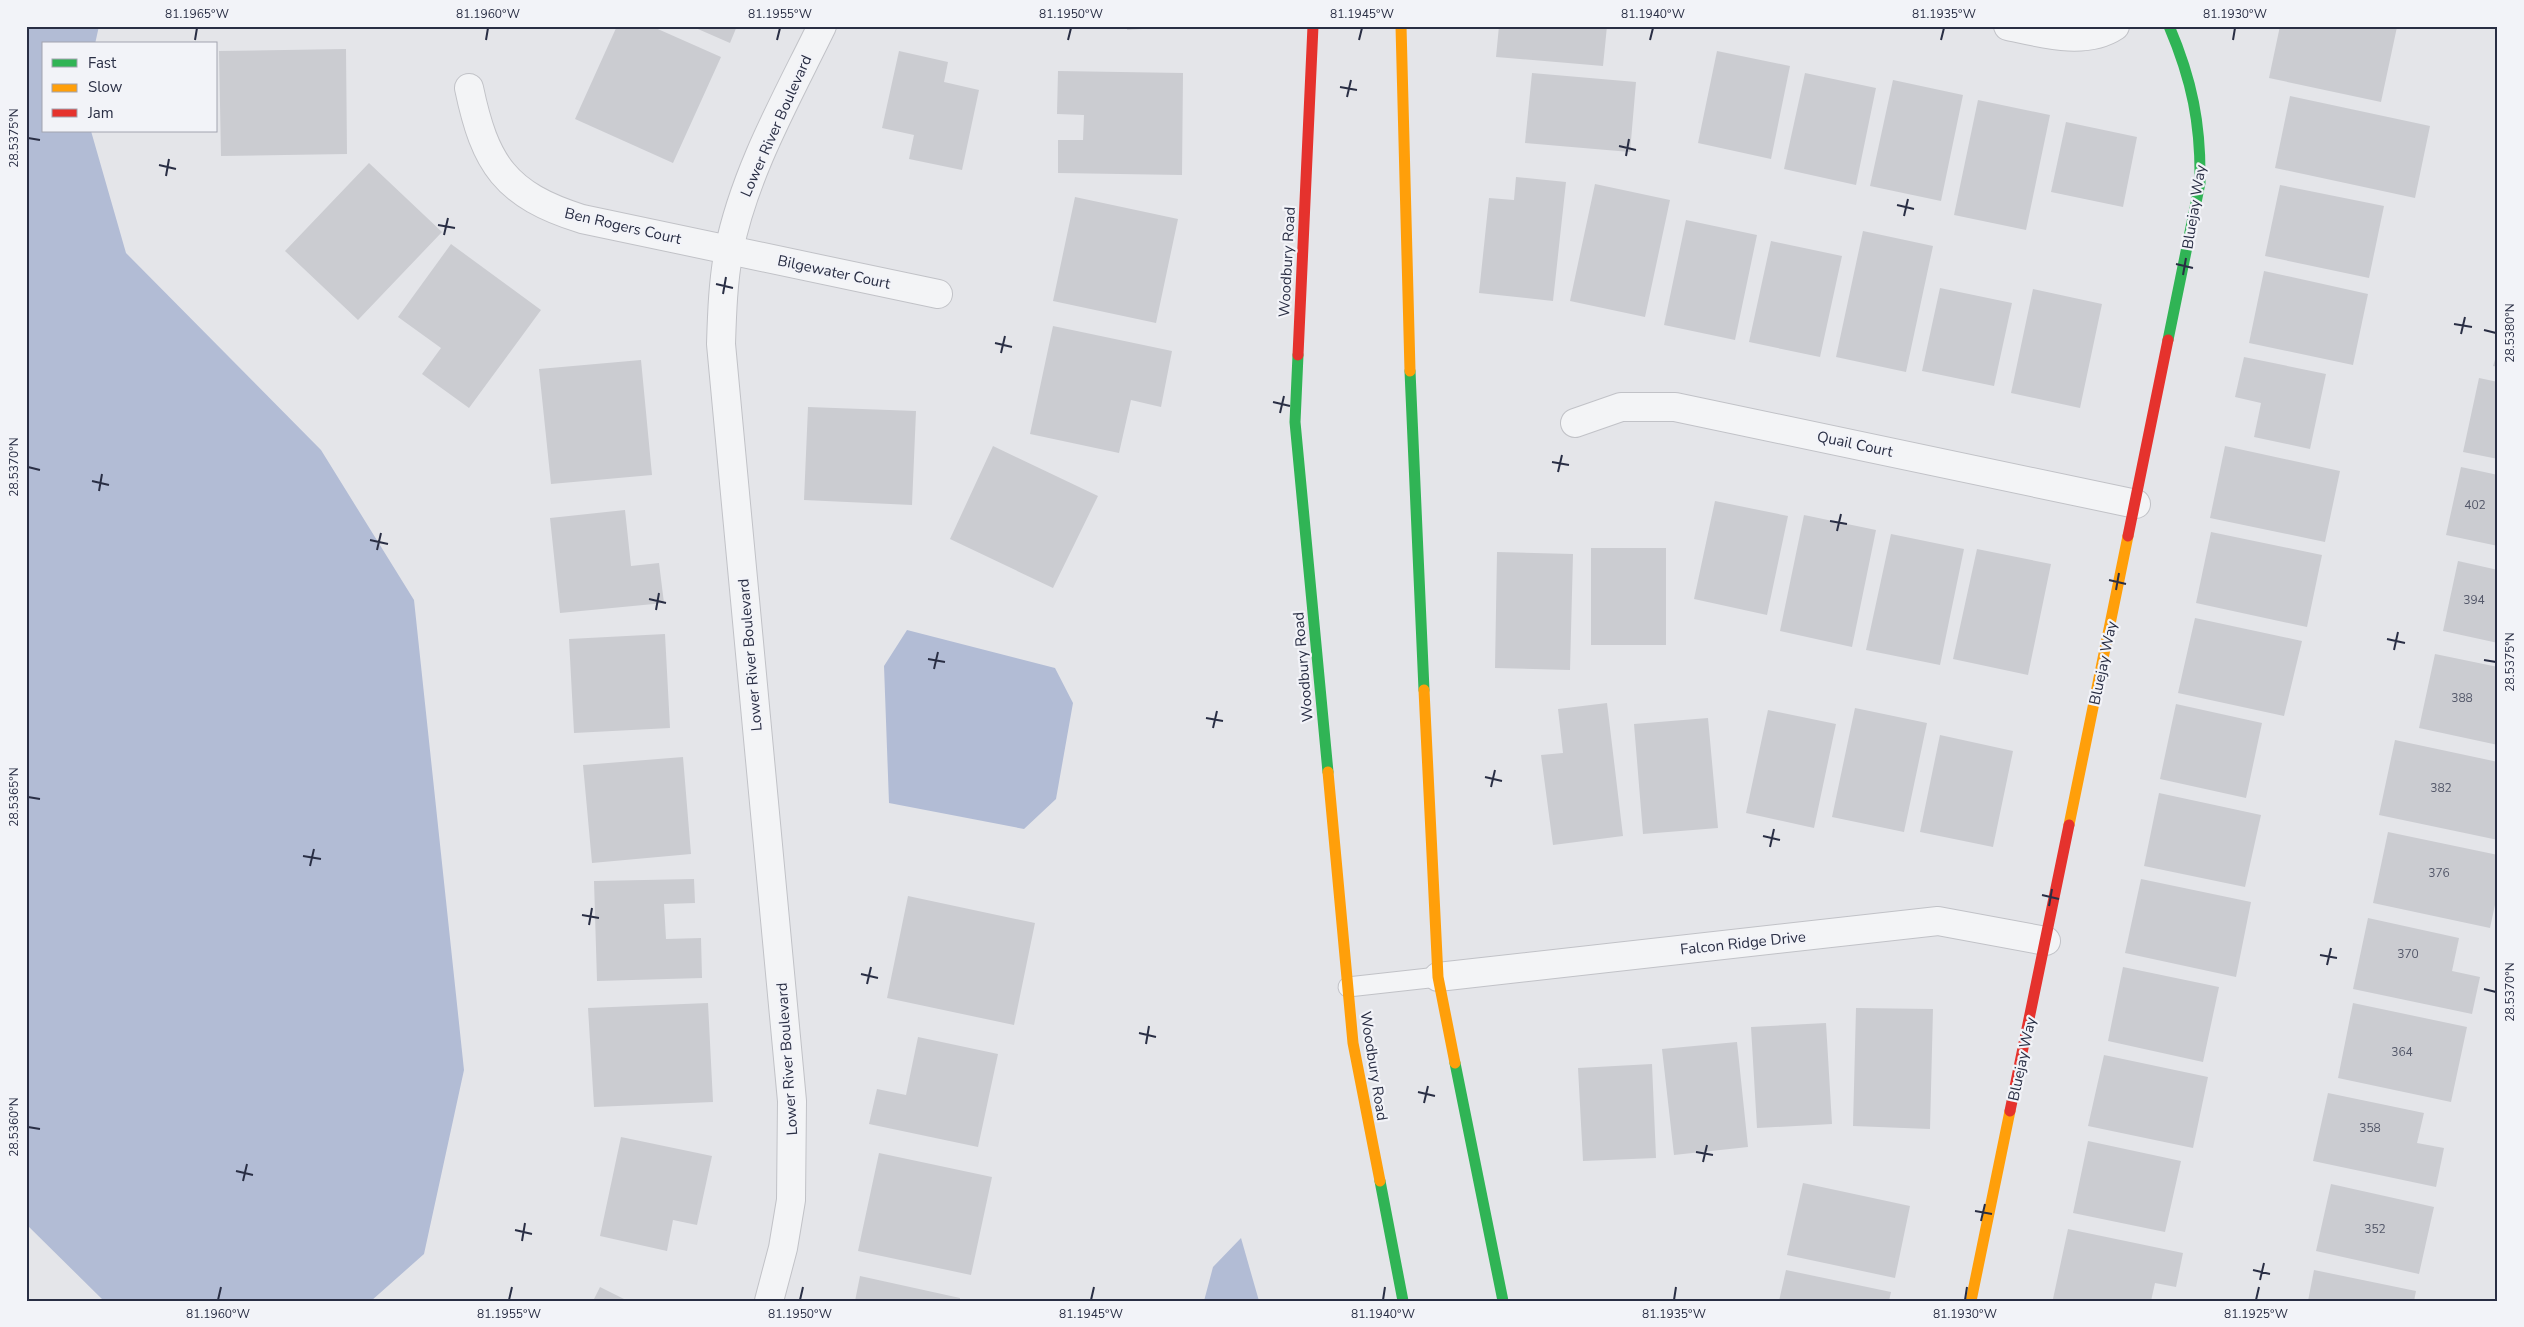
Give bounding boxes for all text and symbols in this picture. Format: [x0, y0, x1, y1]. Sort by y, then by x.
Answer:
text: 81.1965°W [165, 6, 229, 22]
text: 81.1960°W [456, 6, 520, 22]
text: 81.1955°W [748, 6, 812, 22]
text: 81.1950°W [1039, 6, 1103, 22]
text: 81.1945°W [1330, 6, 1394, 22]
text: 81.1940°W [1621, 6, 1685, 22]
text: 81.1935°W [1912, 6, 1976, 22]
text: 81.1930°W [2203, 6, 2267, 22]
legend [42, 42, 218, 132]
street label: Lower River Boulevard [736, 52, 816, 200]
text: Fast [88, 53, 117, 73]
text: Slow [88, 77, 123, 97]
text: Jam [87, 103, 114, 123]
text: 28.5375°N [6, 108, 22, 168]
street label: Bluejay Way [2177, 163, 2211, 251]
street label: Ben Rogers Court [563, 203, 684, 249]
street label: Woodbury Road [1274, 206, 1300, 318]
street label: Bilgewater Court [776, 250, 893, 294]
text: 28.5380°N [2502, 303, 2518, 363]
street label: Quail Court [1815, 426, 1895, 462]
text: 28.5370°N [6, 437, 22, 497]
house number: 402 [2464, 497, 2486, 513]
street label: Lower River Boulevard [733, 578, 767, 732]
house number: 394 [2463, 592, 2485, 608]
street label: Woodbury Road [1288, 611, 1318, 723]
street label: Bluejay Way [2084, 619, 2122, 707]
text: 28.5375°N [2502, 632, 2518, 692]
house number: 388 [2451, 690, 2473, 706]
text: 28.5365°N [6, 767, 22, 827]
house number: 382 [2430, 780, 2452, 796]
house number: 376 [2428, 865, 2450, 881]
street label: Falcon Ridge Drive [1679, 926, 1807, 960]
house number: 370 [2397, 946, 2419, 962]
text: 28.5370°N [2502, 962, 2518, 1022]
street label: Lower River Boulevard [772, 982, 802, 1136]
street label: Woodbury Road [1355, 1010, 1393, 1122]
street label: Bluejay Way [2003, 1015, 2041, 1103]
house number: 364 [2391, 1044, 2413, 1060]
text: 28.5360°N [6, 1097, 22, 1157]
house number: 358 [2359, 1120, 2381, 1136]
house number: 352 [2364, 1221, 2386, 1237]
text: 81.1960°W [186, 1306, 250, 1322]
text: 81.1955°W [477, 1306, 541, 1322]
text: 81.1950°W [768, 1306, 832, 1322]
text: 81.1945°W [1059, 1306, 1123, 1322]
text: 81.1940°W [1351, 1306, 1415, 1322]
text: 81.1935°W [1642, 1306, 1706, 1322]
text: 81.1930°W [1933, 1306, 1997, 1322]
text: 81.1925°W [2224, 1306, 2288, 1322]

